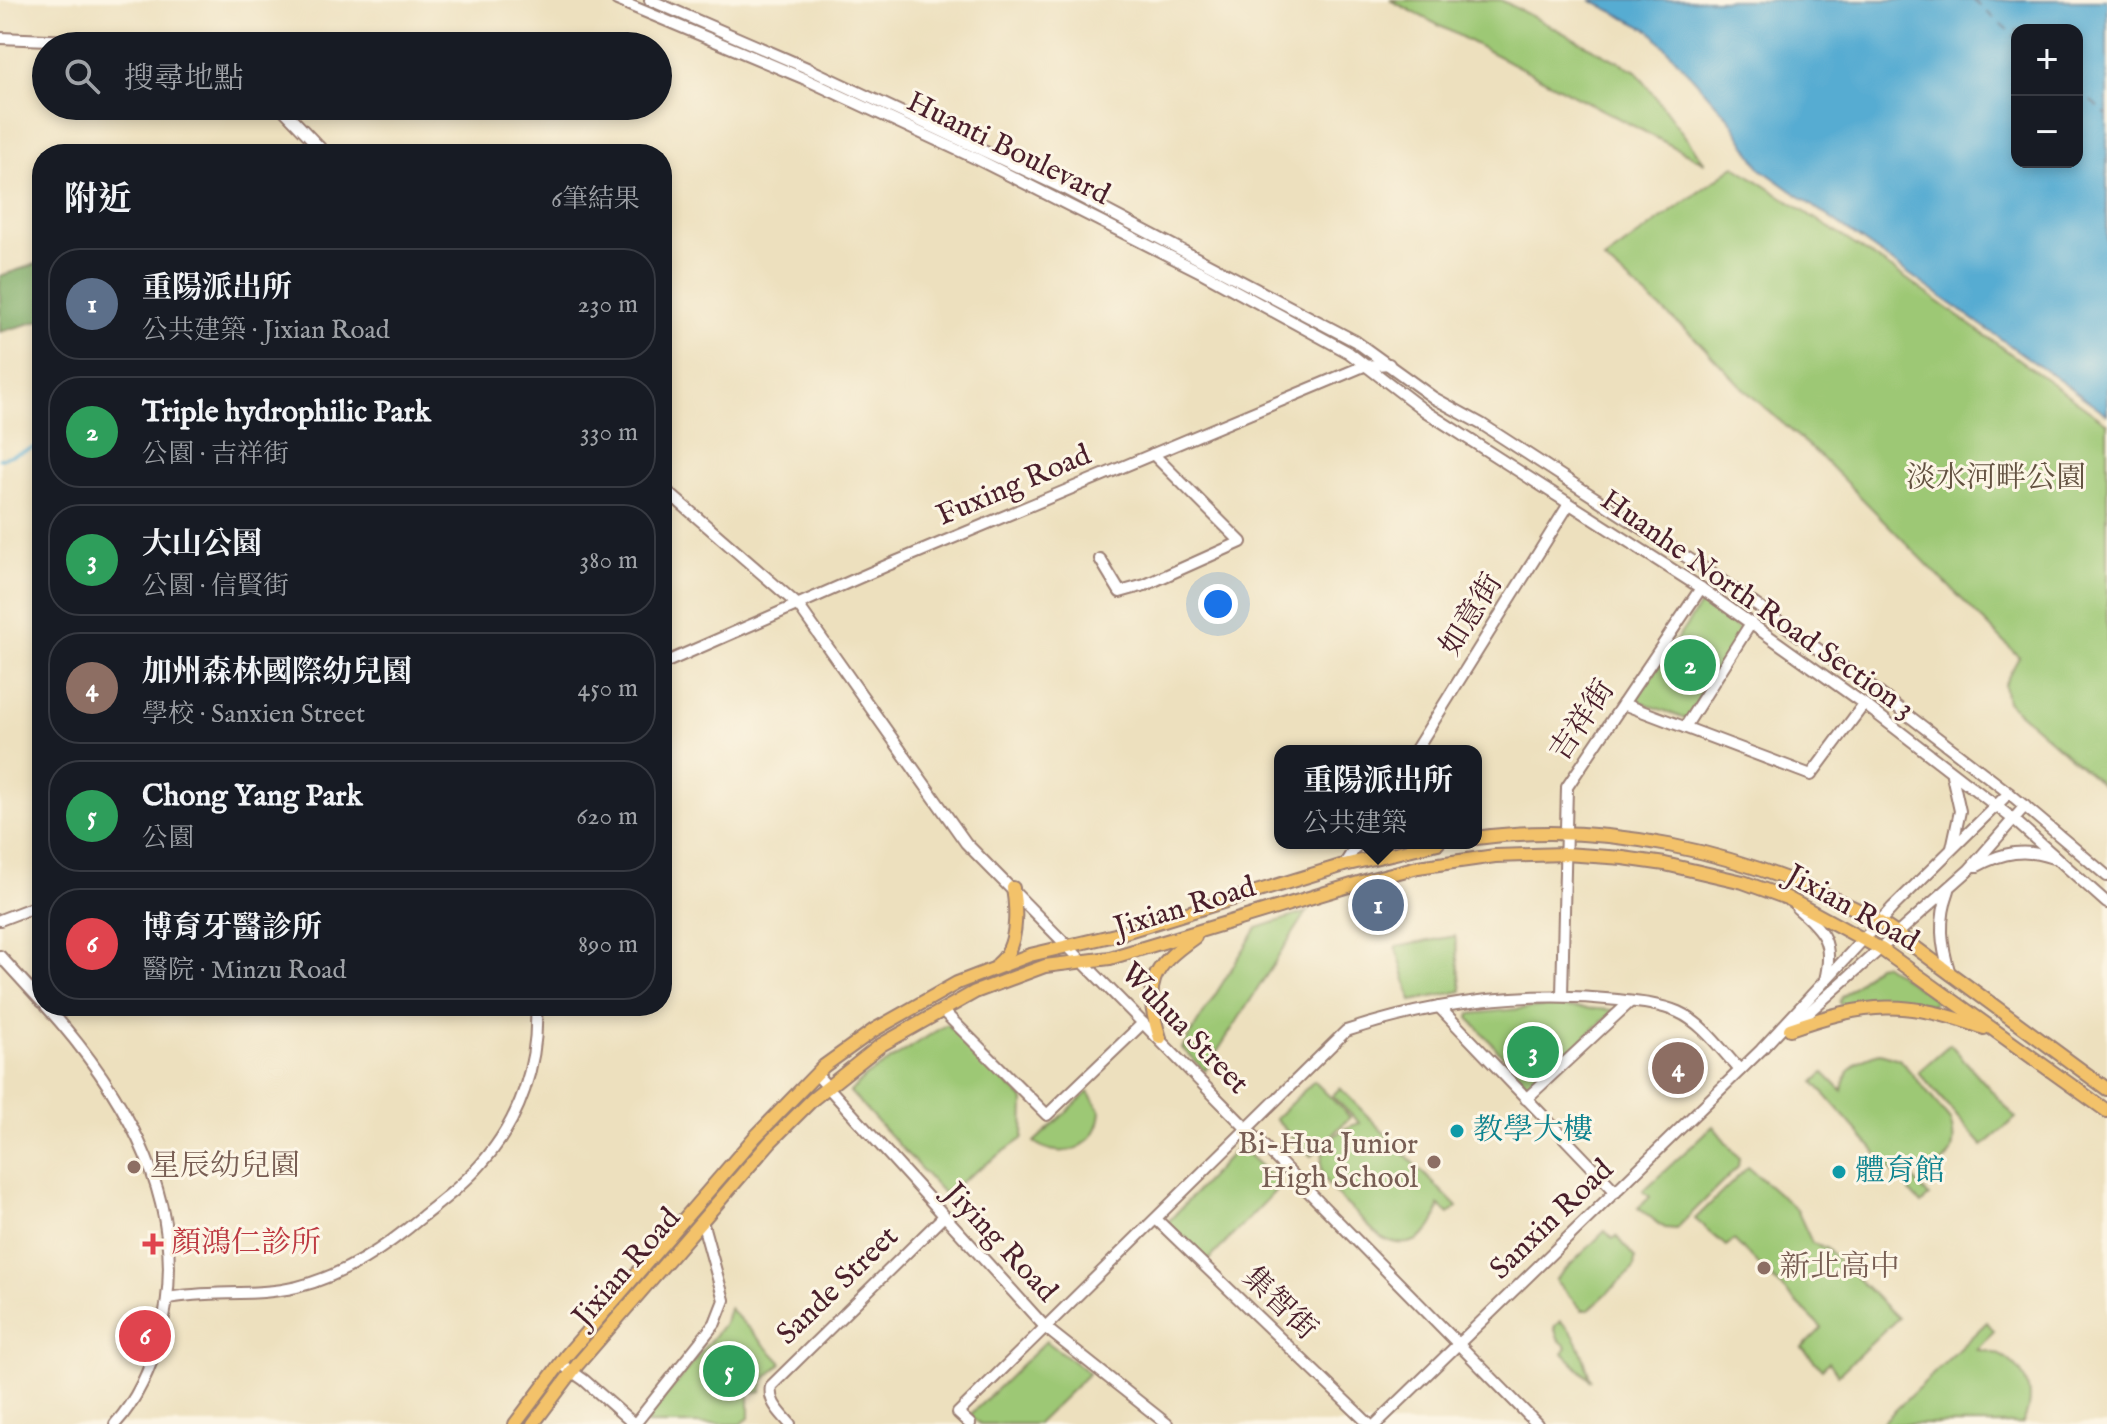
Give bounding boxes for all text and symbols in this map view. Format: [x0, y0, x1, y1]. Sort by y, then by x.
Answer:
map controls [2011, 24, 2083, 168]
button: + [2011, 24, 2083, 96]
search box [32, 32, 672, 120]
icon: search [60, 54, 104, 98]
text: 搜尋地點 [124, 61, 244, 99]
street label: Huanti Boulevard [900, 83, 1117, 215]
button: − [2011, 96, 2083, 168]
text: 附近 [64, 179, 132, 222]
text: 6筆結果 [551, 183, 640, 216]
text: 重陽派出所 [142, 270, 292, 308]
text: 1 [87, 288, 97, 321]
text: 230 m [578, 288, 638, 321]
text: 公共建築 · Jixian Road [142, 314, 390, 347]
text: Triple hydrophilic Park [142, 394, 431, 432]
text: 2 [86, 416, 98, 449]
text: 330 m [580, 416, 638, 449]
street label: Fuxing Road [931, 436, 1098, 535]
text: 公園 · 吉祥街 [142, 438, 289, 471]
park label: 淡水河畔公園 [1906, 460, 2086, 498]
street label: Huanhe North Road Section 3 [1592, 482, 1922, 728]
text: 大山公園 [142, 526, 262, 564]
text: 3 [87, 544, 97, 577]
text: 380 m [580, 544, 638, 577]
street label: 如意街 [1432, 567, 1512, 663]
text: 公園 · 信賢街 [142, 570, 289, 603]
your location [1198, 584, 1238, 624]
pin: 2 [1664, 635, 1716, 695]
text: 加州森林國際幼兒園 [142, 654, 412, 692]
text: 4 [86, 672, 98, 705]
text: 450 m [578, 672, 638, 705]
street label: 吉祥街 [1542, 673, 1624, 769]
text: 學校 · Sanxien Street [142, 698, 365, 731]
popup [1274, 745, 1482, 849]
text: 重陽派出所 [1303, 763, 1453, 801]
text: Chong Yang Park [142, 778, 363, 816]
text: 5 [87, 800, 97, 833]
text: 620 m [576, 800, 638, 833]
text: 公共建築 [1303, 807, 1407, 840]
text: 公園 [142, 822, 194, 855]
street label: Jixian Road [1776, 856, 1926, 961]
street label: Jixian Road [1107, 868, 1261, 948]
pin: 1 [1352, 875, 1404, 935]
text: 博育牙醫診所 [142, 910, 322, 948]
text: 6 [87, 928, 97, 961]
text: 890 m [578, 928, 638, 961]
text: 醫院 · Minzu Road [142, 954, 346, 987]
street label: Wuhua Street [1112, 955, 1256, 1103]
pin: 3 [1507, 1022, 1559, 1082]
pin: 4 [1652, 1038, 1704, 1098]
place label: 教學大樓 [1473, 1112, 1593, 1150]
marker: 教學大樓 [1448, 1122, 1466, 1140]
place label: Bi-Hua Junior High School [1238, 1126, 1419, 1198]
place label: 星辰幼兒園 [150, 1148, 300, 1186]
street label: Sanxin Road [1482, 1151, 1622, 1288]
marker: Bi-Hua Junior High School [1425, 1153, 1443, 1171]
place label: 體育館 [1855, 1153, 1945, 1191]
marker: 星辰幼兒園 [125, 1158, 143, 1176]
marker: 體育館 [1830, 1163, 1848, 1181]
street label: Jiying Road [933, 1173, 1066, 1311]
street label: Jixian Road [563, 1200, 690, 1338]
street label: Sande Street [769, 1218, 907, 1354]
place label: 顏鴻仁診所 [171, 1225, 321, 1263]
marker: 顏鴻仁診所 [142, 1233, 164, 1255]
place label: 新北高中 [1780, 1249, 1900, 1287]
street label: 集智街 [1233, 1259, 1325, 1349]
marker: 新北高中 [1755, 1259, 1773, 1277]
pin: 6 [119, 1306, 171, 1366]
pin: 5 [703, 1341, 755, 1401]

